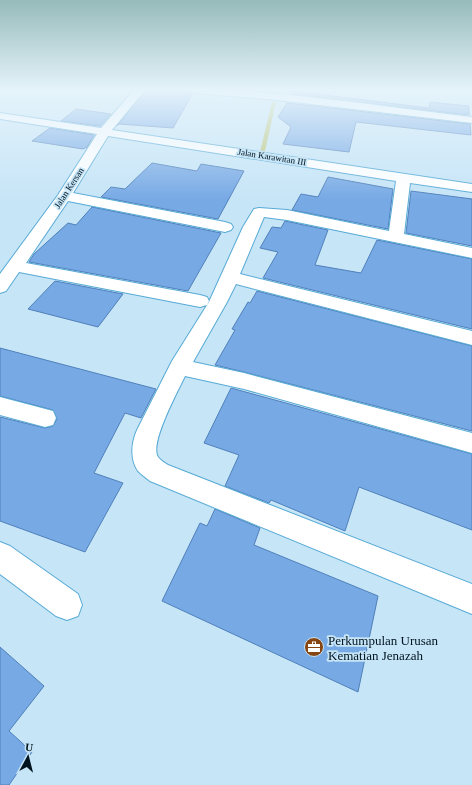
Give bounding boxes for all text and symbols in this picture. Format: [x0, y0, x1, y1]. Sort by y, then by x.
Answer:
street label: Jalan Karawitan III [237, 147, 307, 167]
street label: Jalan Kersan [52, 165, 86, 210]
place label: Perkumpulan Urusan Kematian Jenazah [328, 633, 439, 663]
office icon: Perkumpulan Urusan Kematian Jenazah [303, 636, 325, 658]
north arrow [8, 737, 48, 777]
text: U [25, 741, 34, 754]

